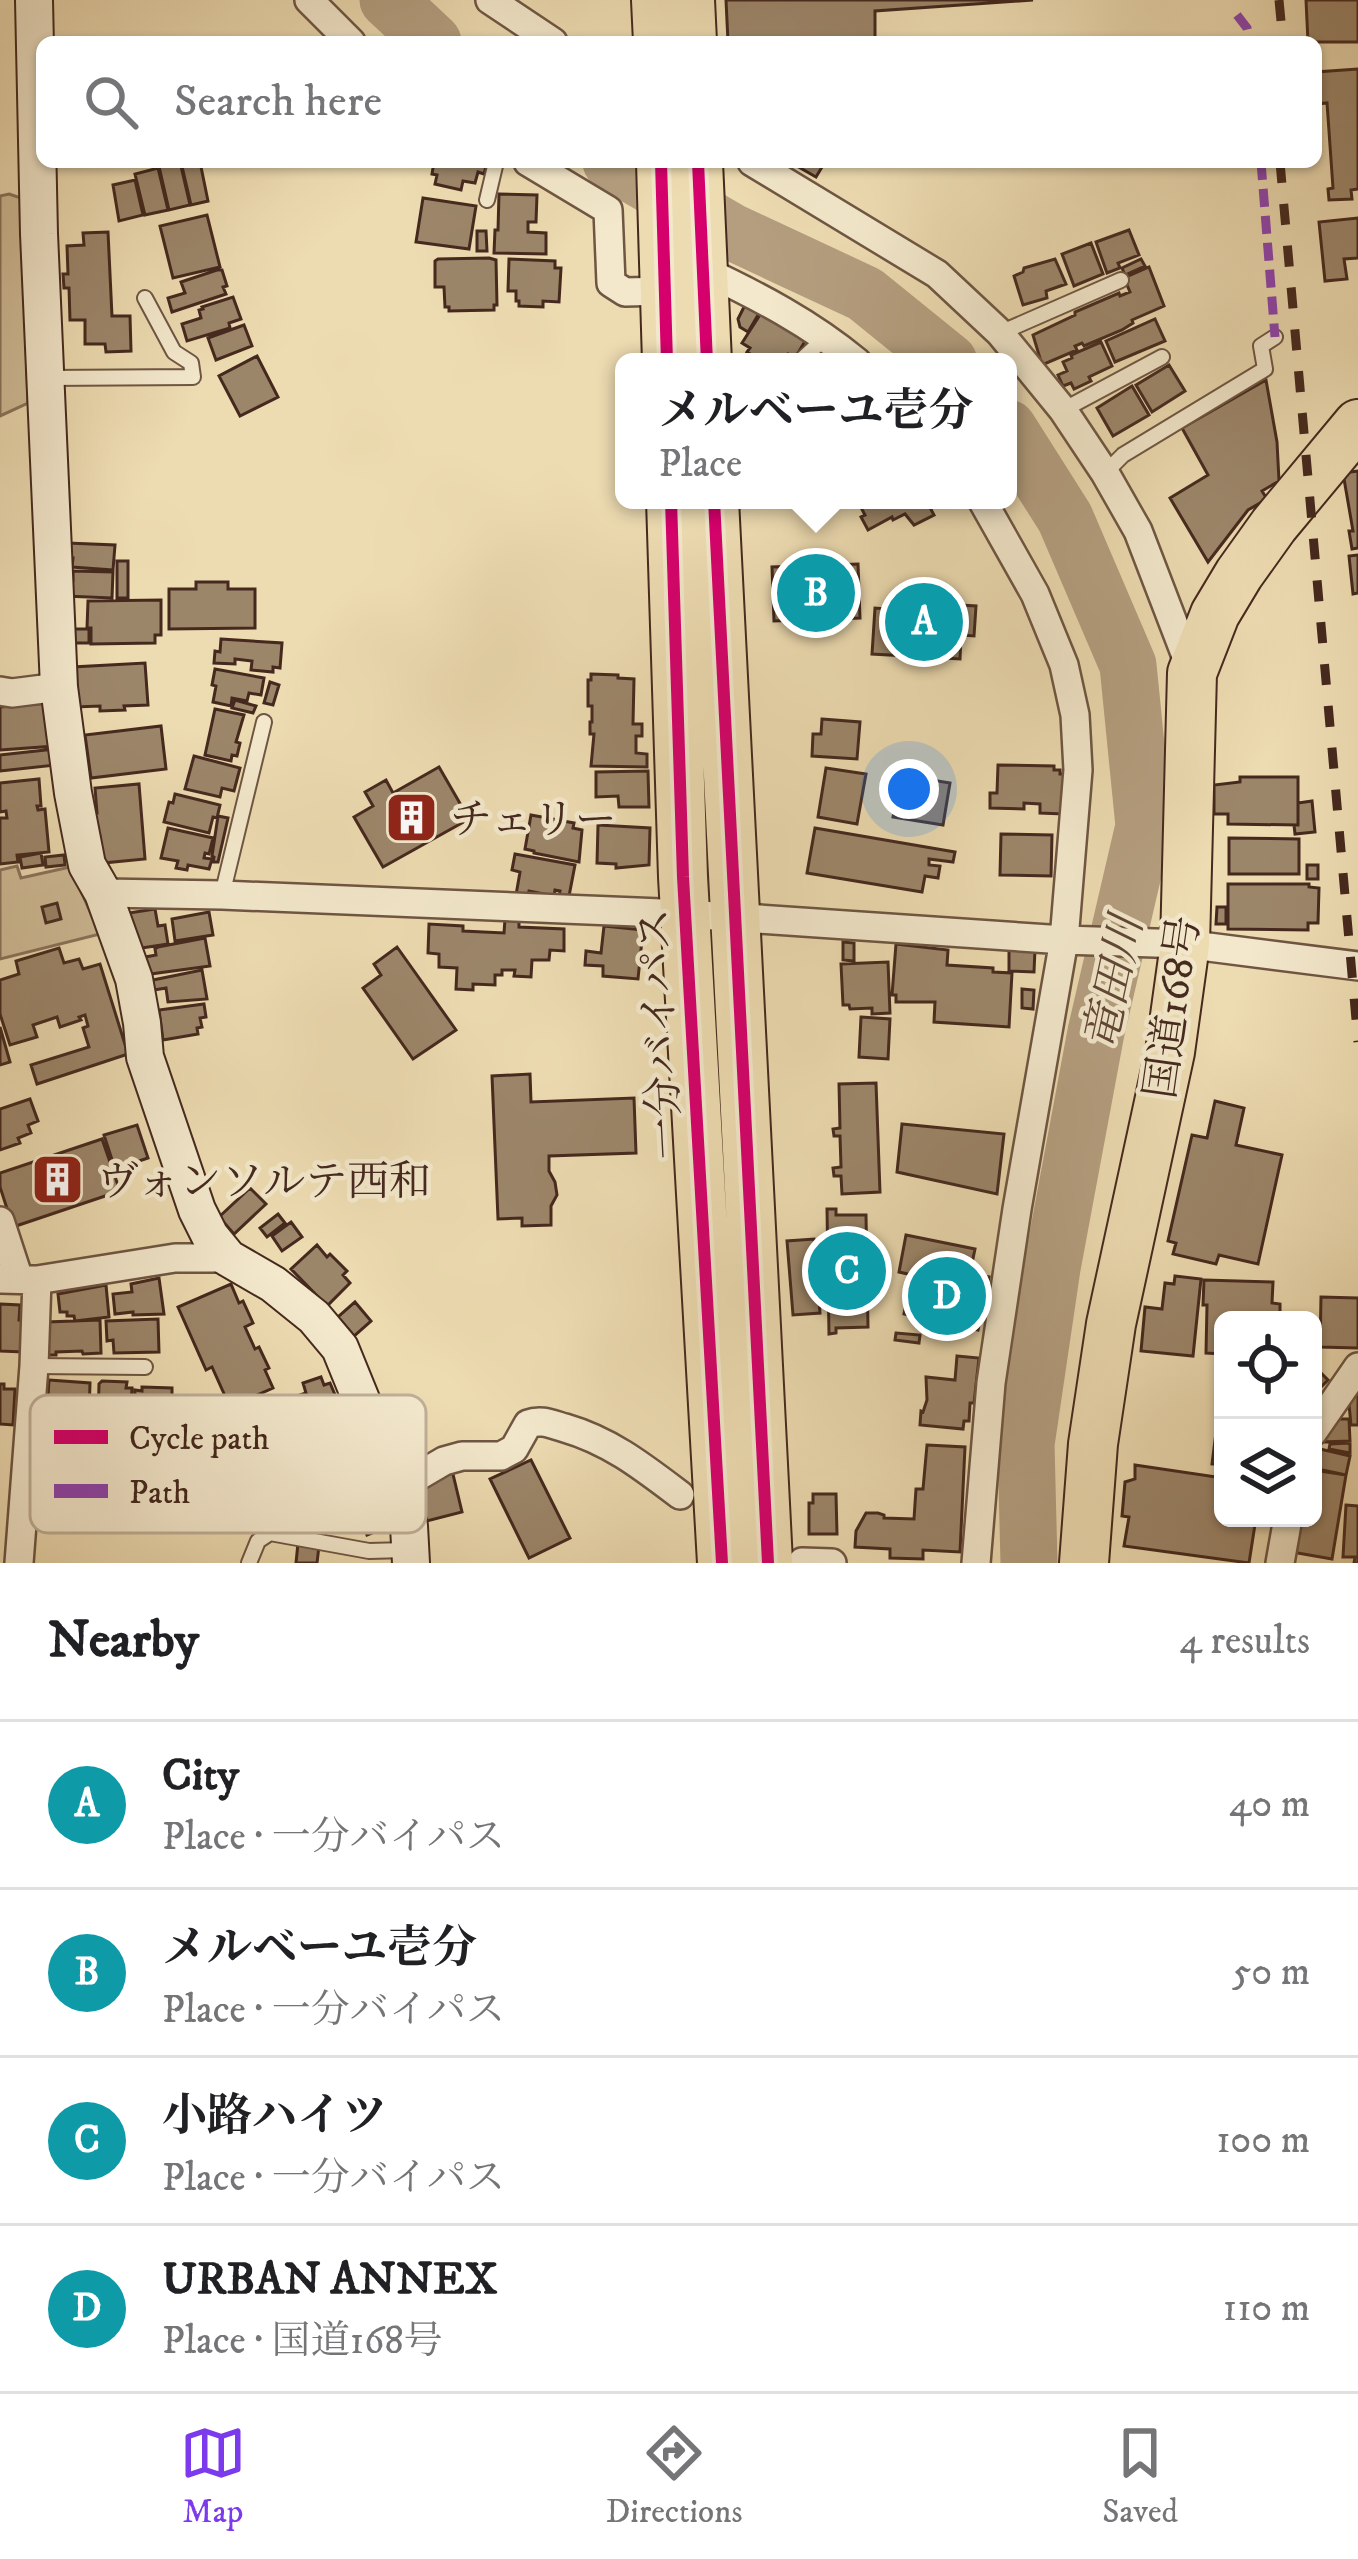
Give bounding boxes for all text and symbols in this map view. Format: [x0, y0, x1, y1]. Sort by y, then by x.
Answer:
search box [36, 36, 1322, 168]
icon: search [78, 69, 144, 135]
text: Search here [174, 74, 382, 130]
popup [615, 353, 1017, 509]
text: メルベーユ壱分 [658, 384, 974, 440]
text: Place [658, 440, 742, 489]
pin: B [777, 548, 855, 638]
pin: A [885, 577, 963, 667]
your location [879, 759, 939, 819]
building icon: チェリー [383, 790, 439, 846]
place label: チェリー [450, 795, 617, 847]
street label: 一分バイパス [629, 907, 695, 1161]
water label: 竜田川 [1074, 907, 1157, 1055]
street label: 国道168号 [1135, 913, 1213, 1102]
building icon: ヴォンソルテ西和 [30, 1152, 86, 1208]
place label: ヴォンソルテ西和 [97, 1157, 431, 1209]
pin: C [808, 1226, 886, 1316]
pin: D [908, 1251, 986, 1341]
map controls [1214, 1311, 1322, 1527]
button: locate [1214, 1311, 1322, 1419]
legend [30, 1395, 426, 1533]
text: Cycle path [129, 1419, 269, 1460]
button: layers [1214, 1419, 1322, 1527]
text: Path [129, 1473, 190, 1514]
text: Nearby [48, 1609, 199, 1673]
text: 4 results [1180, 1617, 1310, 1666]
text: City [162, 1748, 239, 1804]
text: A [75, 1780, 99, 1829]
text: 40 m [1229, 1780, 1310, 1829]
text: Place · 一分バイパス [162, 1813, 505, 1862]
text: メルベーユ壱分 [162, 1921, 477, 1977]
text: B [75, 1948, 99, 1997]
text: 50 m [1232, 1948, 1310, 1997]
text: Place · 一分バイパス [162, 1986, 505, 2035]
text: 小路ハイツ [162, 2089, 387, 2145]
text: C [74, 2116, 100, 2165]
text: 100 m [1216, 2116, 1310, 2165]
text: Place · 一分バイパス [162, 2154, 505, 2203]
text: URBAN ANNEX [162, 2252, 497, 2308]
text: D [72, 2284, 102, 2333]
text: 110 m [1223, 2284, 1310, 2333]
text: Place · 国道168号 [162, 2317, 443, 2366]
tab: Map [180, 2420, 246, 2533]
tab: Directions [606, 2420, 742, 2533]
tab: Saved [1102, 2420, 1178, 2533]

